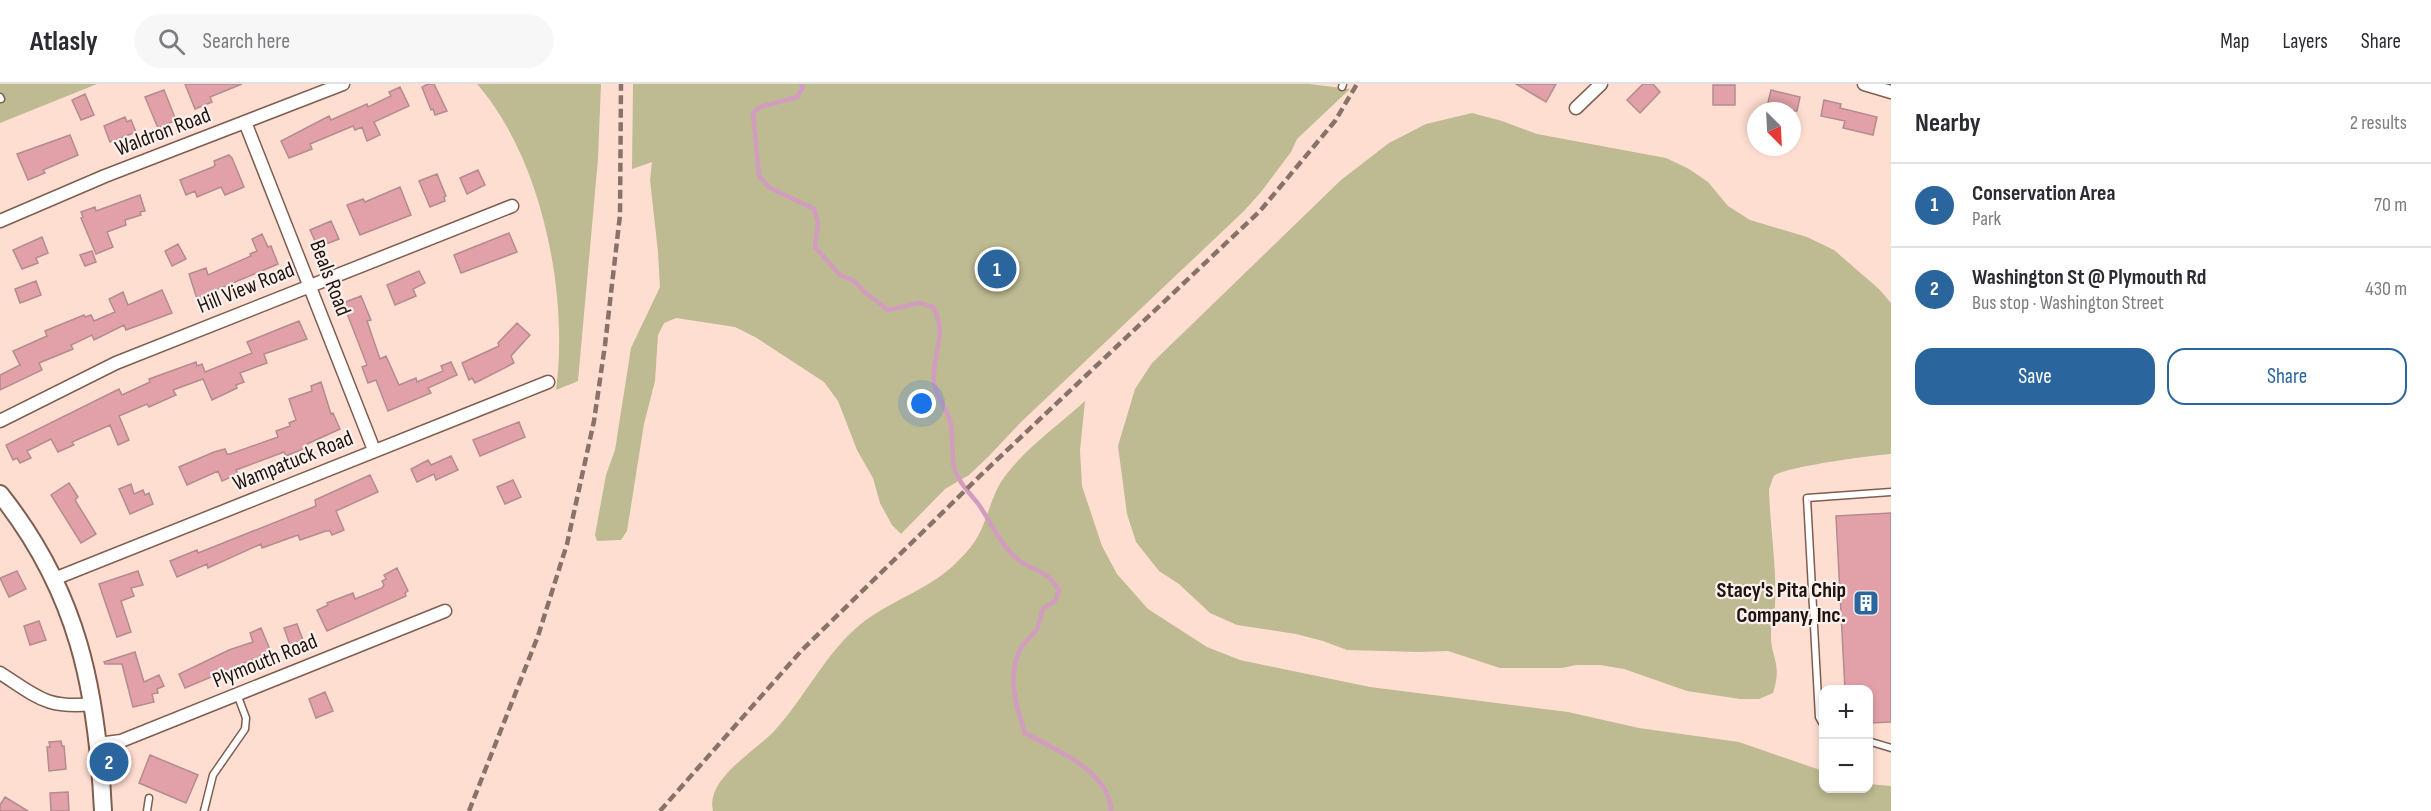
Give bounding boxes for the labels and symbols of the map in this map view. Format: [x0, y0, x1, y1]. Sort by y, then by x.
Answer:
street label: Waldron Road [111, 101, 215, 163]
north arrow [1747, 102, 1801, 156]
street label: Beals Road [303, 236, 357, 320]
pin: 1 [978, 246, 1016, 291]
street label: Hill View Road [194, 256, 298, 320]
your location [907, 389, 936, 418]
street label: Wampatuck Road [229, 425, 357, 497]
place label: Stacy's Pita Chip Company, Inc. [1716, 577, 1846, 629]
building icon: Stacy's Pita Chip Company, Inc. [1851, 588, 1881, 618]
street label: Plymouth Road [209, 628, 321, 694]
pin: 2 [90, 740, 128, 784]

